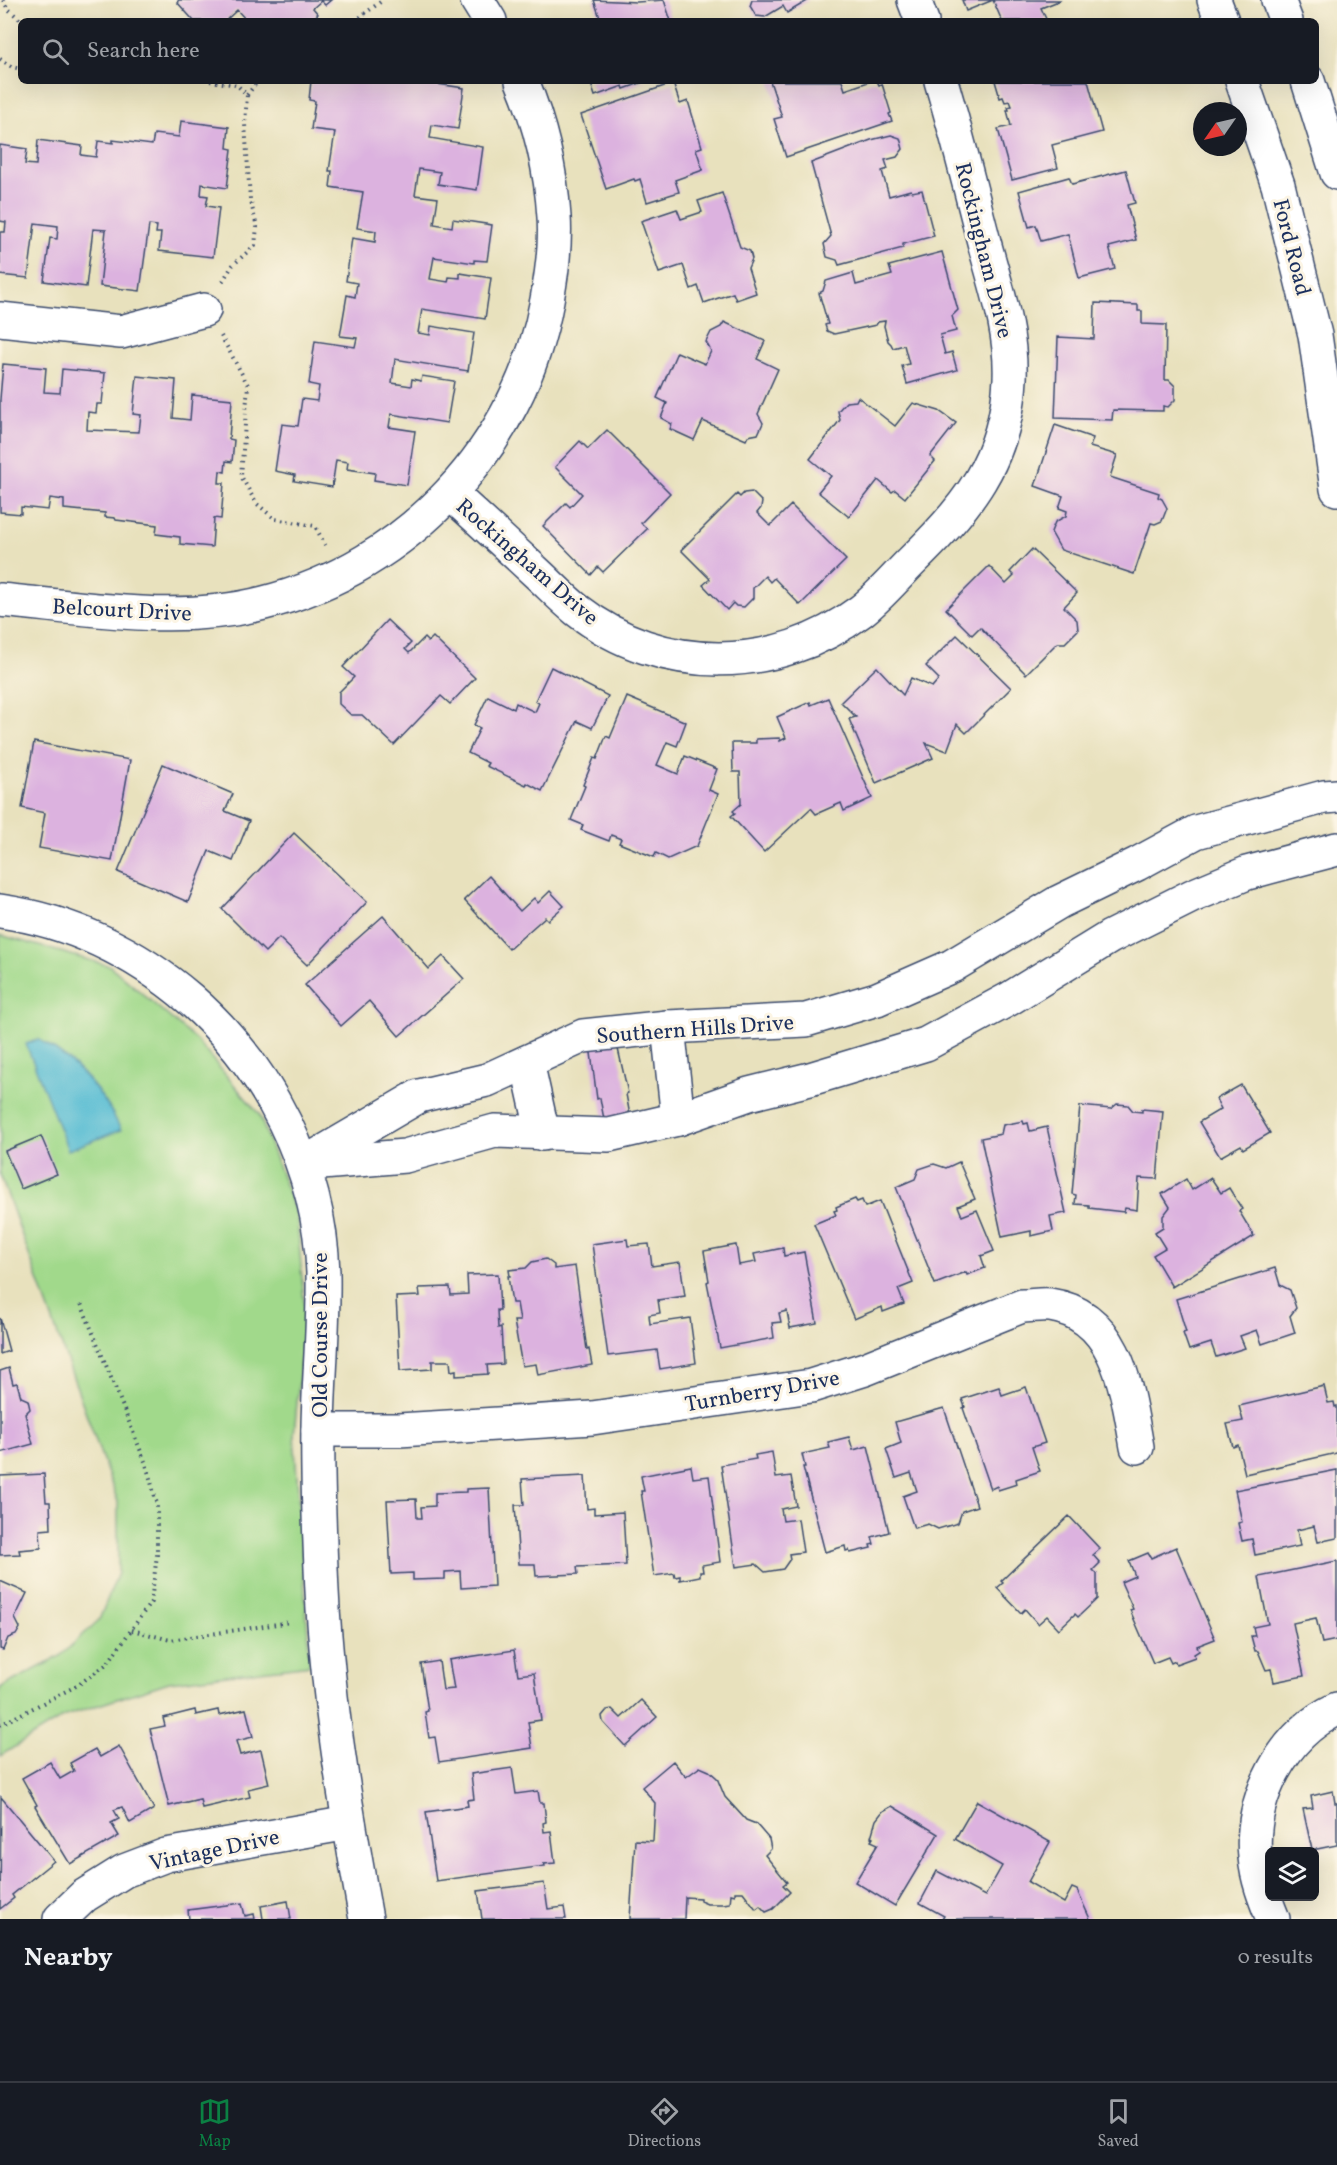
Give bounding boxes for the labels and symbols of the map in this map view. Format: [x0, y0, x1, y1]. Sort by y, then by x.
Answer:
north arrow [1193, 102, 1247, 156]
street label: Rockingham Drive [946, 159, 1019, 342]
street label: Ford Road [1264, 196, 1318, 299]
street label: Rockingham Drive [448, 492, 605, 634]
street label: Belcourt Drive [51, 592, 192, 631]
street label: Southern Hills Drive [595, 1008, 795, 1053]
street label: Old Course Drive [306, 1252, 337, 1418]
street label: Turnberry Drive [683, 1364, 842, 1421]
street label: Vintage Drive [147, 1823, 282, 1880]

